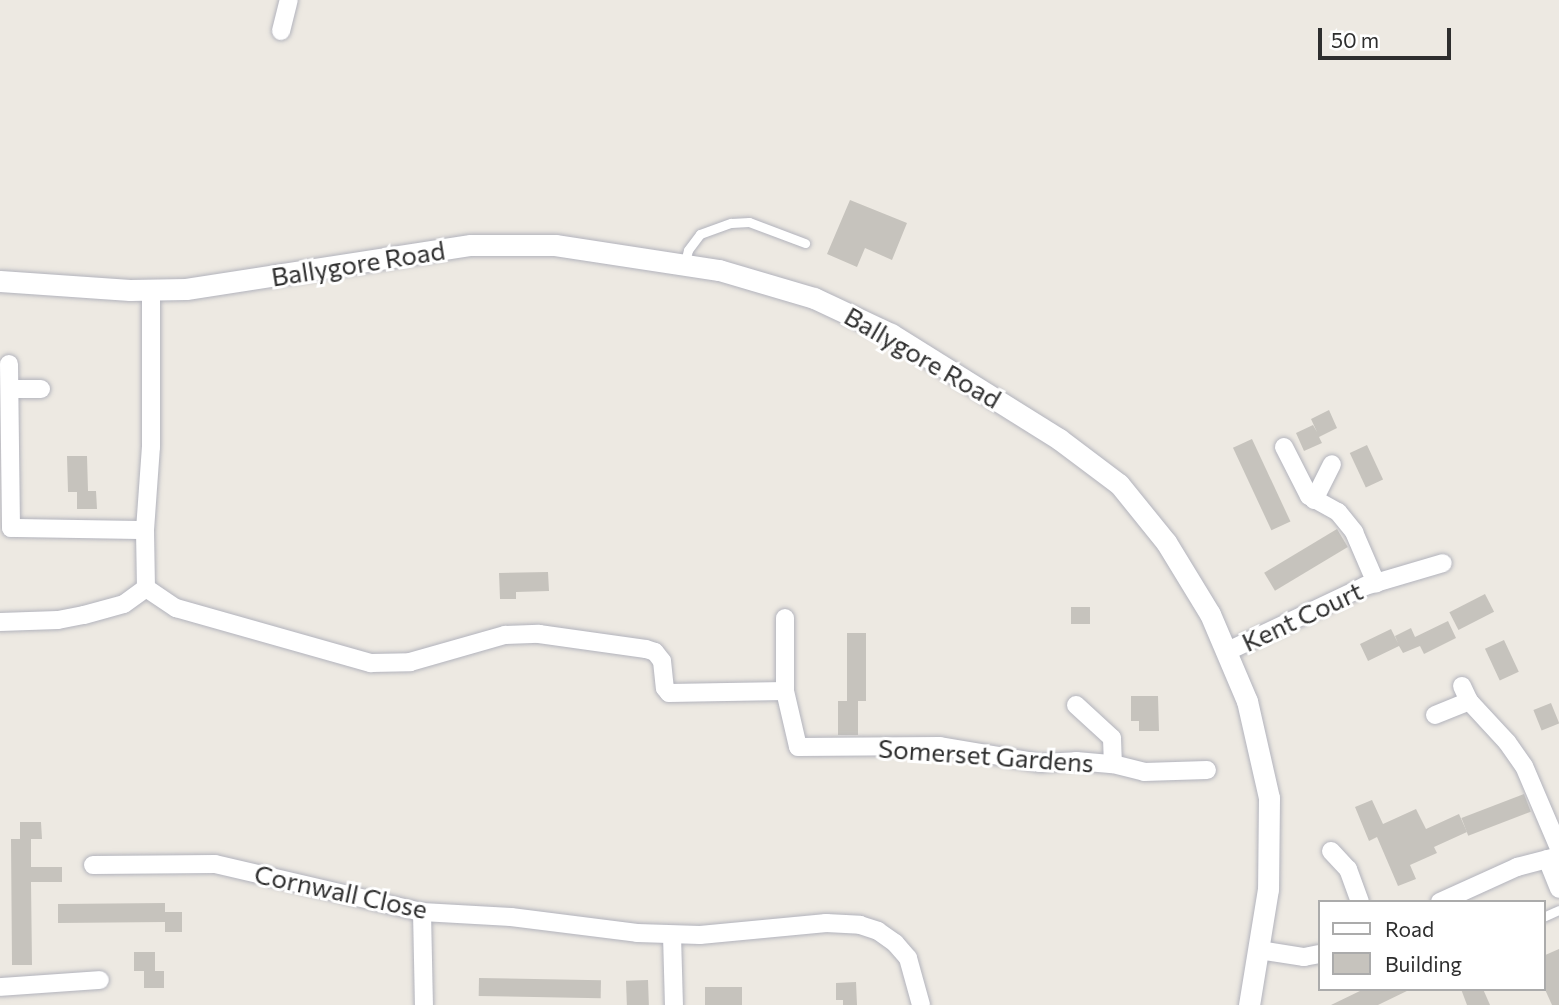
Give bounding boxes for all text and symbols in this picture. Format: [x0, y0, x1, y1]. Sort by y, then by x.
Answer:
scale bar [1321, 14, 1454, 58]
text: 50 m [1331, 27, 1379, 52]
street label: Ballygore Road [269, 234, 447, 292]
street label: Ballygore Road [839, 300, 1007, 414]
street label: Kent Court [1237, 574, 1367, 658]
street label: Somerset Gardens [877, 732, 1095, 778]
street label: Cornwall Close [252, 857, 430, 925]
legend [1318, 900, 1545, 991]
text: Road [1385, 916, 1434, 941]
text: Building [1385, 951, 1462, 976]

